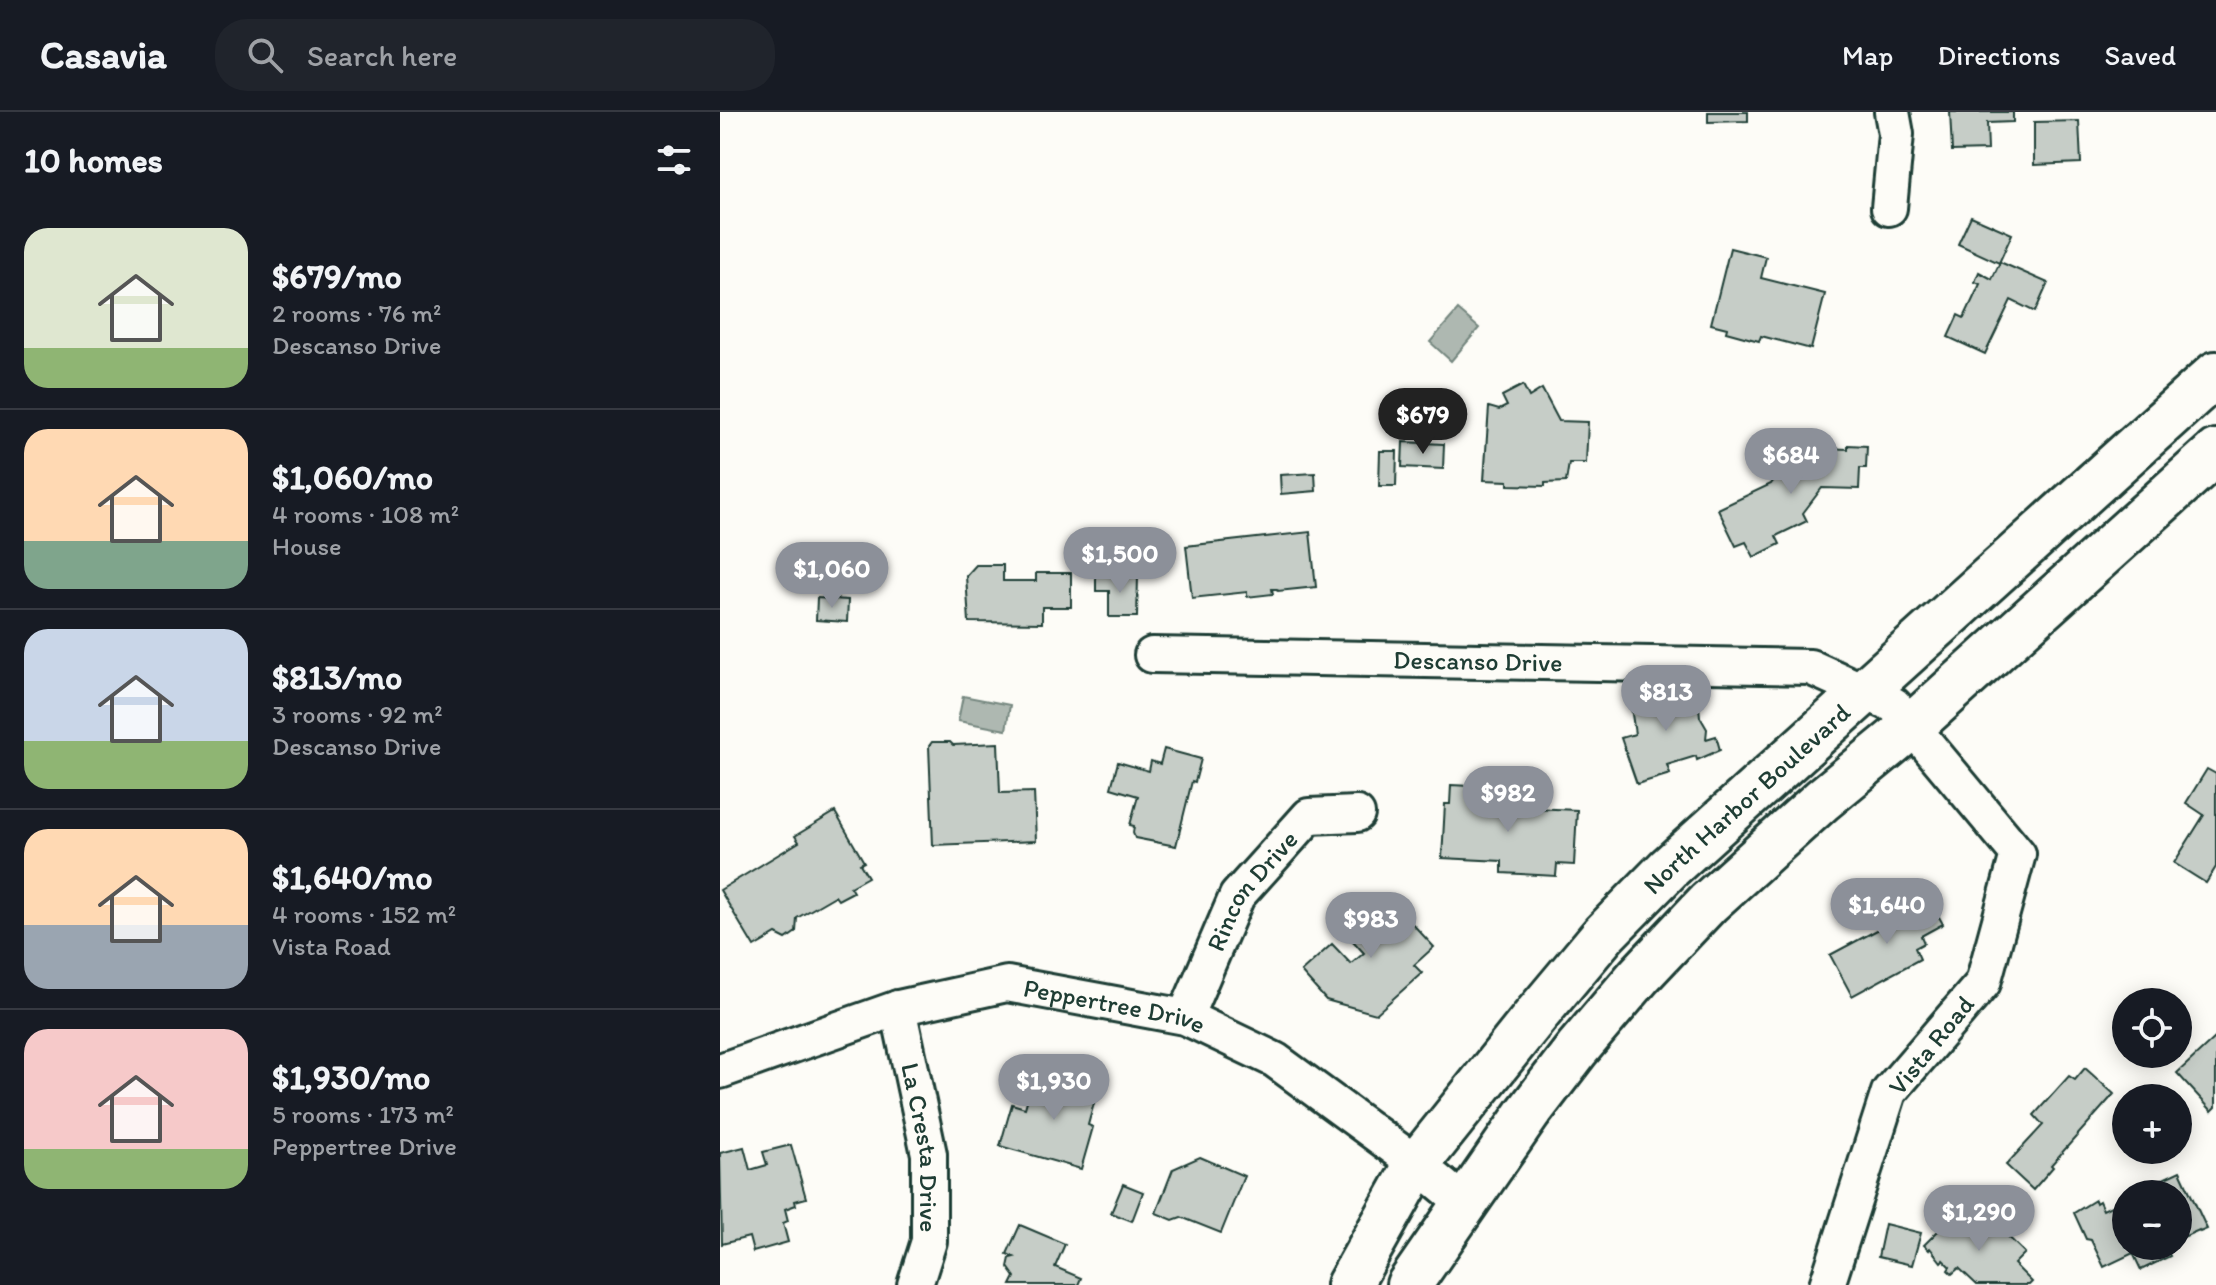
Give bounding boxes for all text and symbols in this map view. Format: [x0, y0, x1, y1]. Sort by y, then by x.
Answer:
search box [215, 19, 775, 91]
text: Casavia [40, 32, 167, 78]
icon: search [243, 33, 287, 77]
text: Search here [307, 37, 457, 74]
text: Map [1842, 38, 1893, 72]
text: Directions [1937, 38, 2061, 72]
text: Saved [2105, 38, 2176, 72]
icon: filters [652, 138, 696, 182]
text: 10 homes [24, 140, 163, 181]
text: $679/mo [272, 256, 402, 297]
icon: home [88, 260, 184, 356]
text: 2 rooms · 76 m² [272, 297, 441, 329]
text: Descanso Drive [272, 329, 441, 361]
pin: $679 [1376, 388, 1470, 456]
text: $679 [1396, 398, 1450, 430]
pin: $684 [1744, 428, 1838, 496]
text: $684 [1763, 438, 1819, 470]
text: $1,060/mo [272, 457, 433, 498]
icon: home [88, 461, 184, 557]
text: 4 rooms · 108 m² [272, 498, 459, 530]
pin: $1,500 [1055, 527, 1185, 595]
text: House [272, 530, 342, 562]
text: $1,500 [1081, 537, 1159, 569]
pin: $1,060 [767, 542, 897, 610]
text: $1,060 [793, 552, 871, 584]
street label: Descanso Drive [1393, 643, 1563, 678]
text: $813/mo [272, 657, 402, 698]
icon: home [88, 661, 184, 757]
pin: $813 [1619, 665, 1713, 733]
text: $813 [1639, 675, 1693, 707]
street label: North Harbor Boulevard [1636, 696, 1857, 901]
text: 3 rooms · 92 m² [272, 698, 443, 730]
text: Descanso Drive [272, 730, 441, 762]
pin: $982 [1461, 766, 1555, 834]
text: $982 [1481, 776, 1535, 808]
street label: Rincon Drive [1199, 824, 1304, 956]
text: $1,640/mo [272, 857, 433, 898]
icon: home [88, 861, 184, 957]
pin: $1,640 [1822, 878, 1952, 946]
text: $1,640 [1849, 888, 1925, 920]
pin: $983 [1324, 892, 1418, 960]
text: 4 rooms · 152 m² [272, 898, 456, 930]
text: $983 [1343, 902, 1399, 934]
text: Vista Road [272, 930, 391, 962]
street label: Peppertree Drive [1021, 971, 1211, 1040]
map controls [2112, 988, 2192, 1260]
button: locate [2112, 988, 2192, 1068]
street label: Vista Road [1881, 989, 1981, 1101]
pin: $1,930 [989, 1054, 1119, 1122]
text: $1,930/mo [272, 1057, 430, 1098]
street label: La Cresta Drive [894, 1060, 945, 1232]
icon: home [88, 1061, 184, 1157]
text: $1,930 [1016, 1064, 1092, 1096]
button: + [2112, 1084, 2192, 1164]
text: 5 rooms · 173 m² [272, 1098, 454, 1130]
text: Peppertree Drive [272, 1130, 457, 1162]
button: − [2112, 1180, 2192, 1260]
pin: $1,290 [1914, 1185, 2044, 1253]
text: $1,290 [1942, 1195, 2016, 1227]

